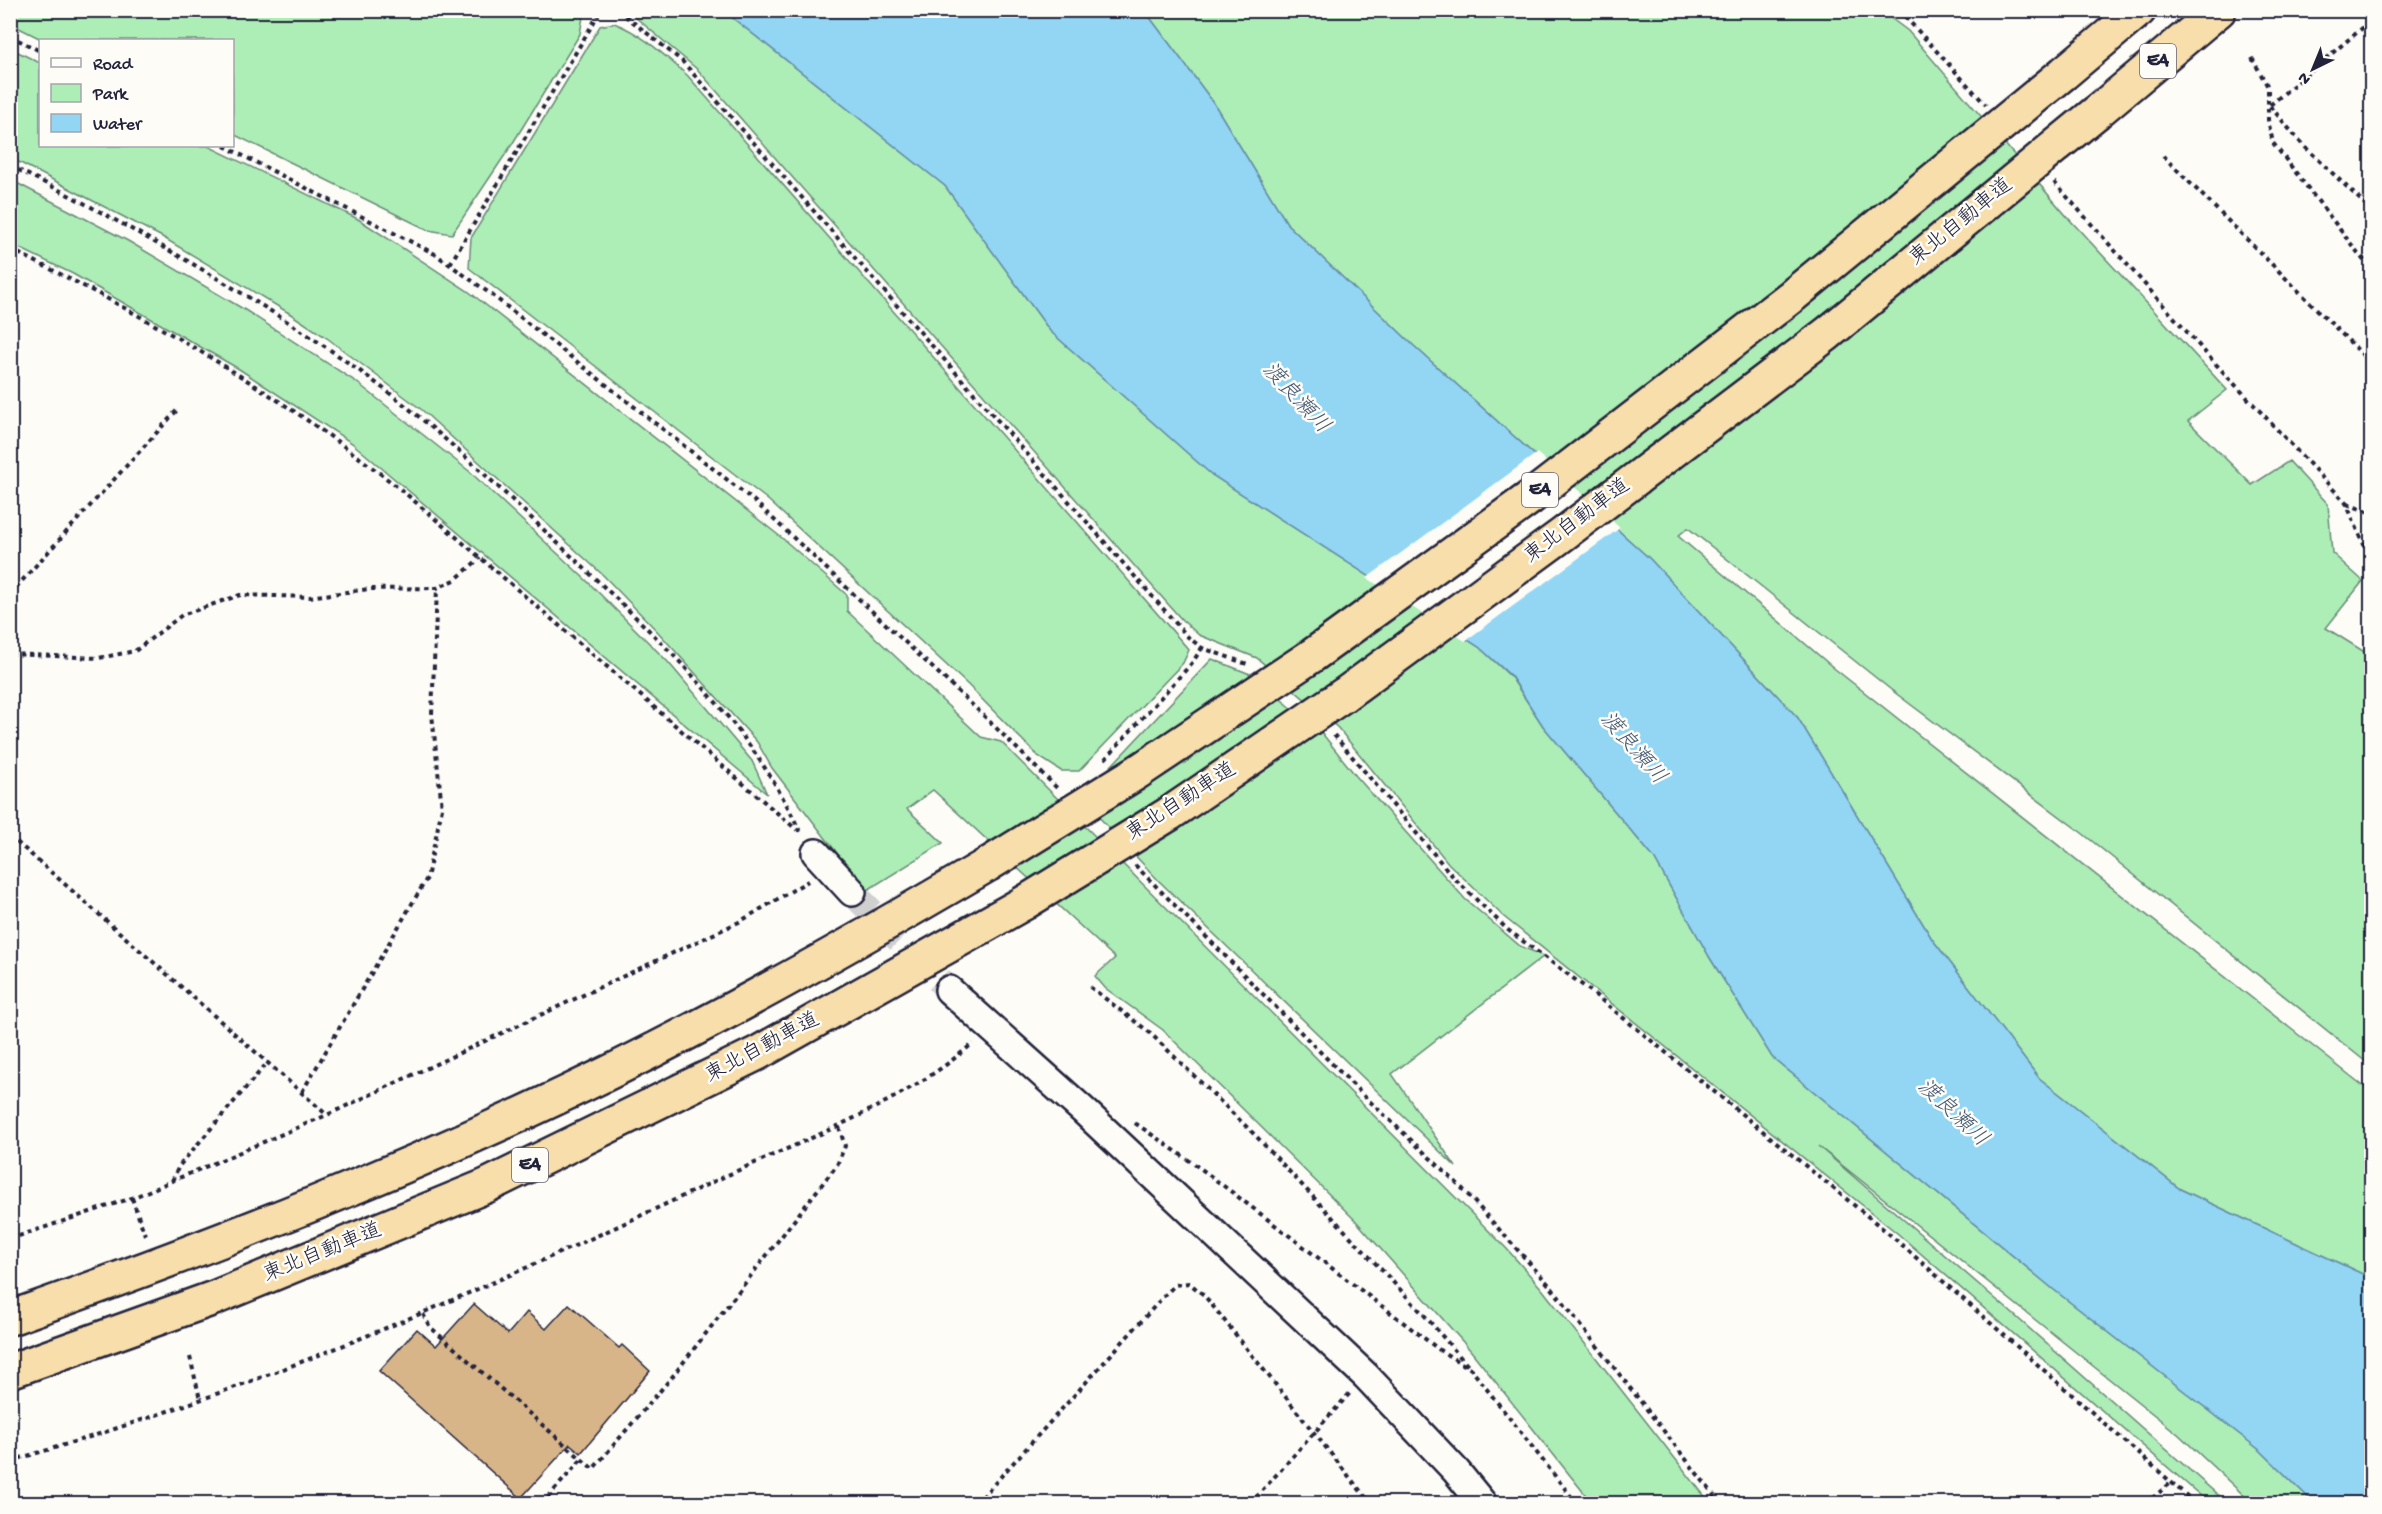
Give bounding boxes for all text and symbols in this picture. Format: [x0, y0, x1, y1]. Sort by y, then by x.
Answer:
legend [39, 39, 234, 147]
north arrow [2283, 39, 2343, 99]
road number: E4 [2140, 44, 2176, 78]
text: Road [93, 55, 134, 76]
text: N [2294, 67, 2315, 88]
text: Park [92, 85, 129, 106]
text: Water [93, 115, 143, 136]
street label: 東北自動車道 [1904, 172, 2019, 272]
water label: 渡良瀬川 [1255, 357, 1335, 440]
street label: 東北自動車道 [1519, 473, 1636, 570]
road number: E4 [1522, 473, 1558, 507]
water label: 渡良瀬川 [1593, 707, 1671, 791]
street label: 東北自動車道 [1121, 757, 1242, 848]
street label: 東北自動車道 [701, 1007, 824, 1090]
water label: 渡良瀬川 [1911, 1074, 1994, 1154]
road number: E4 [512, 1148, 548, 1182]
street label: 東北自動車道 [259, 1217, 386, 1289]

